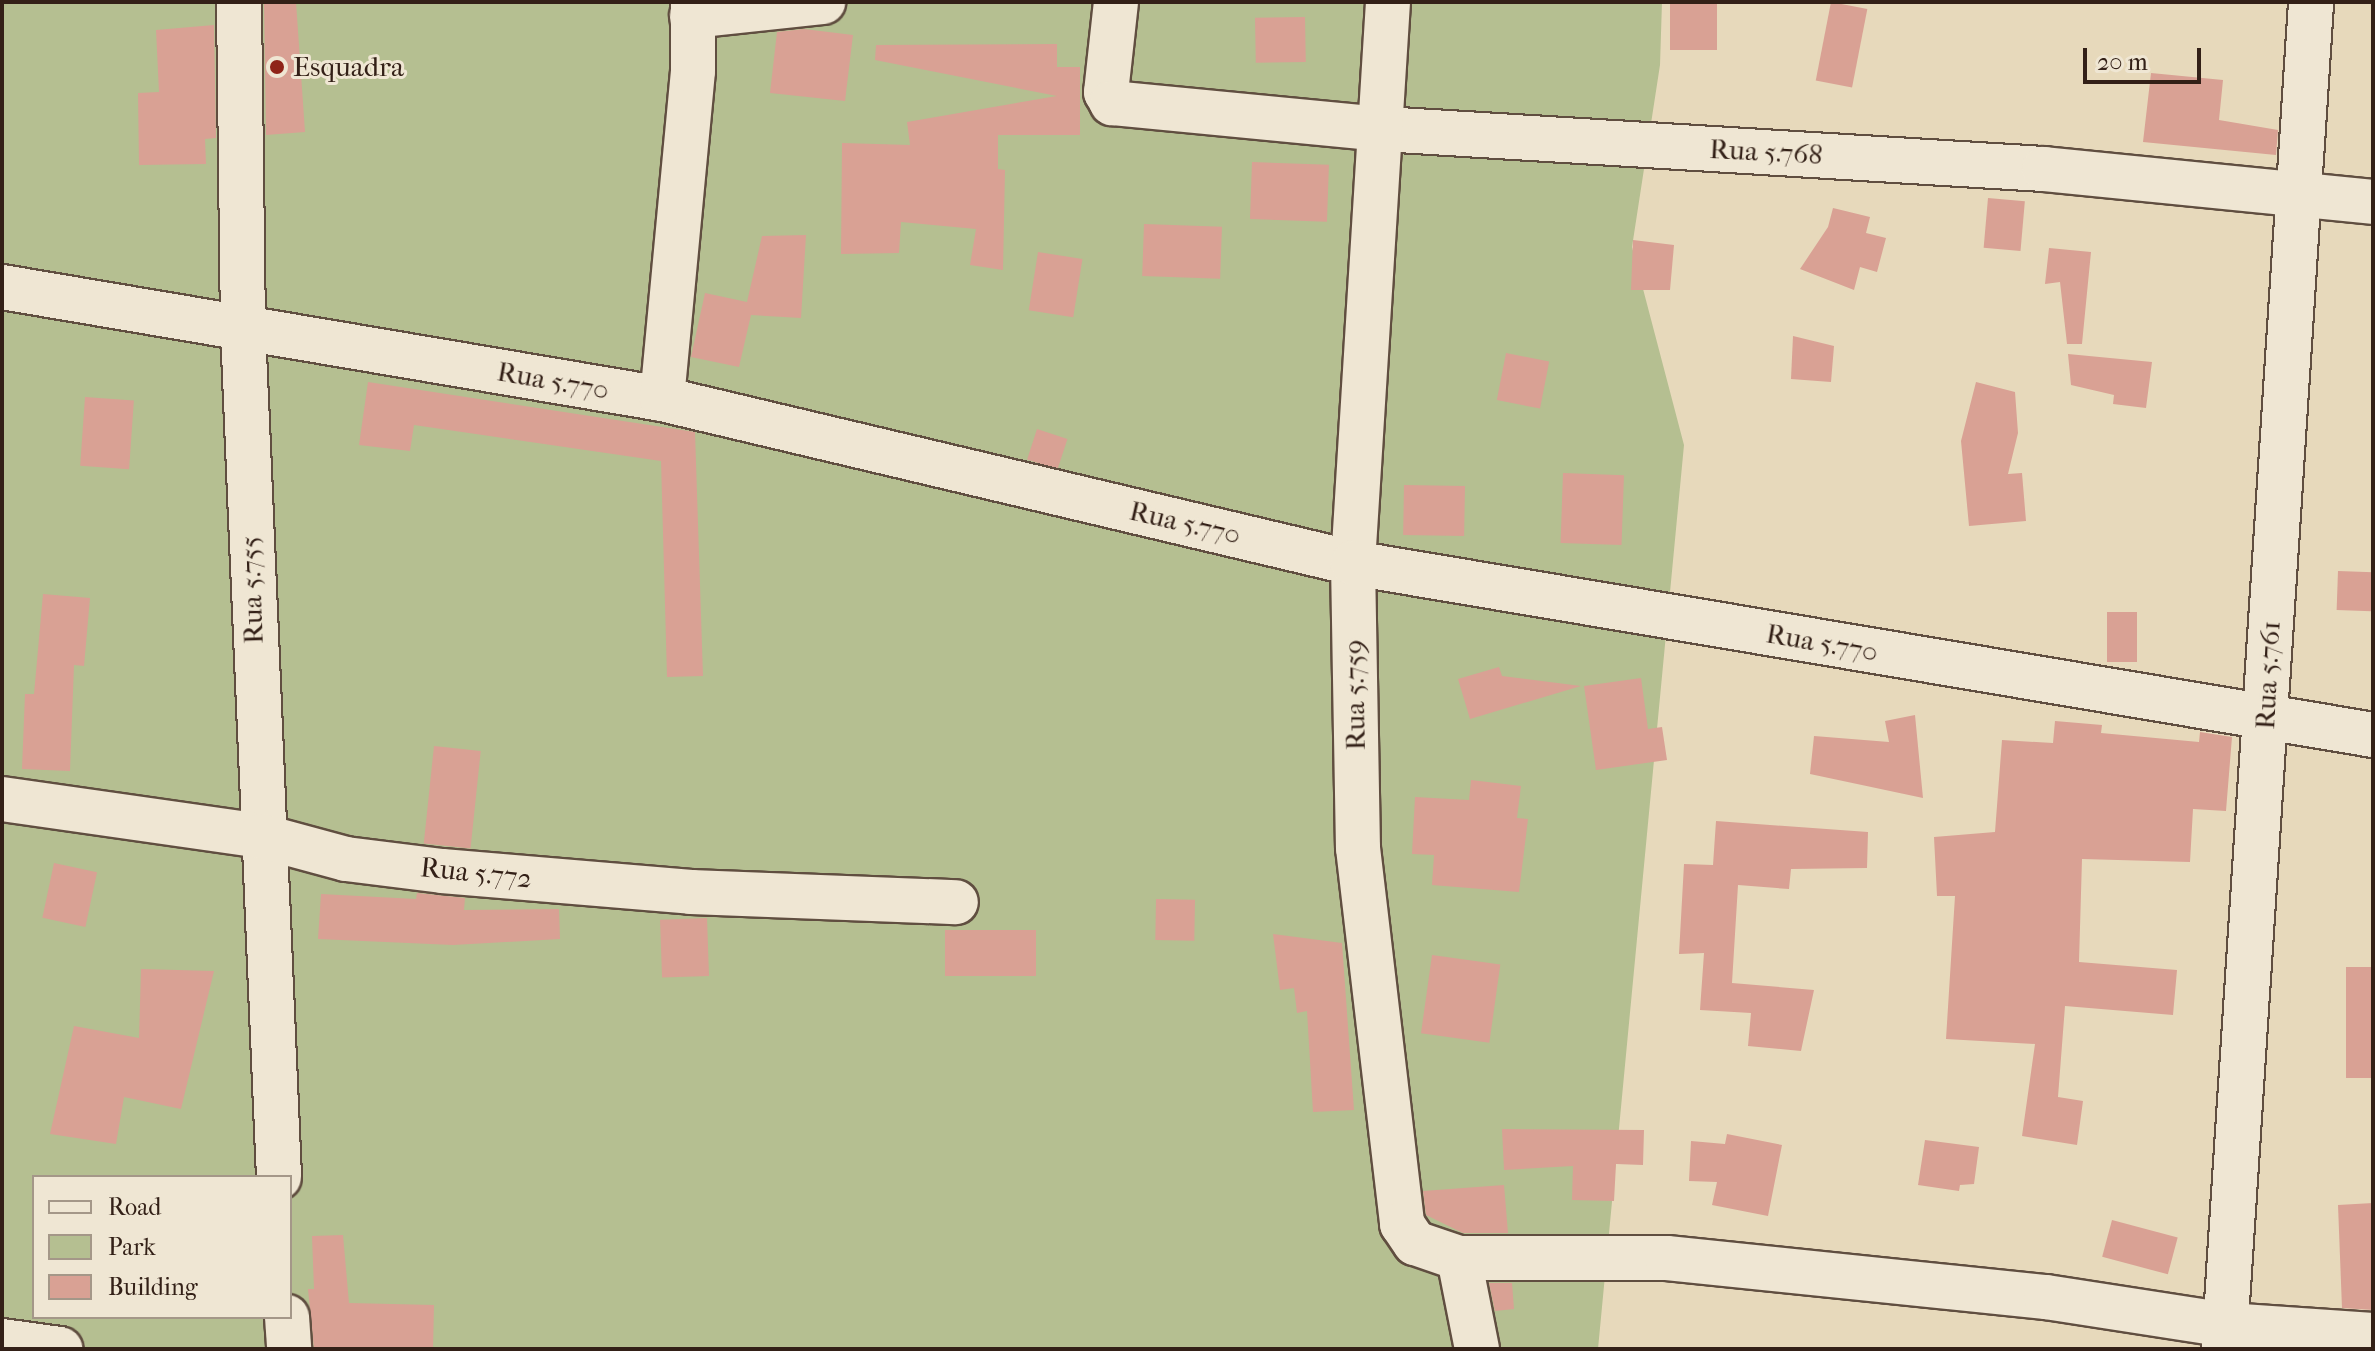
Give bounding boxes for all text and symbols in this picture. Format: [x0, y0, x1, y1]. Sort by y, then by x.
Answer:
scale bar [2087, 32, 2205, 82]
text: 20 m [2097, 48, 2148, 76]
place label: Esquadra [293, 50, 404, 84]
marker: Esquadra [268, 58, 286, 76]
street label: Rua 5.768 [1709, 132, 1823, 172]
street label: Rua 5.770 [494, 355, 612, 407]
street label: Rua 5.770 [1126, 494, 1244, 552]
street label: Rua 5.755 [233, 535, 271, 645]
street label: Rua 5.770 [1763, 617, 1881, 669]
street label: Rua 5.761 [2248, 620, 2288, 730]
street label: Rua 5.759 [1337, 639, 1373, 751]
street label: Rua 5.772 [419, 850, 533, 896]
legend [32, 1175, 292, 1319]
text: Road [108, 1193, 161, 1221]
text: Park [108, 1233, 156, 1261]
text: Building [108, 1273, 198, 1301]

